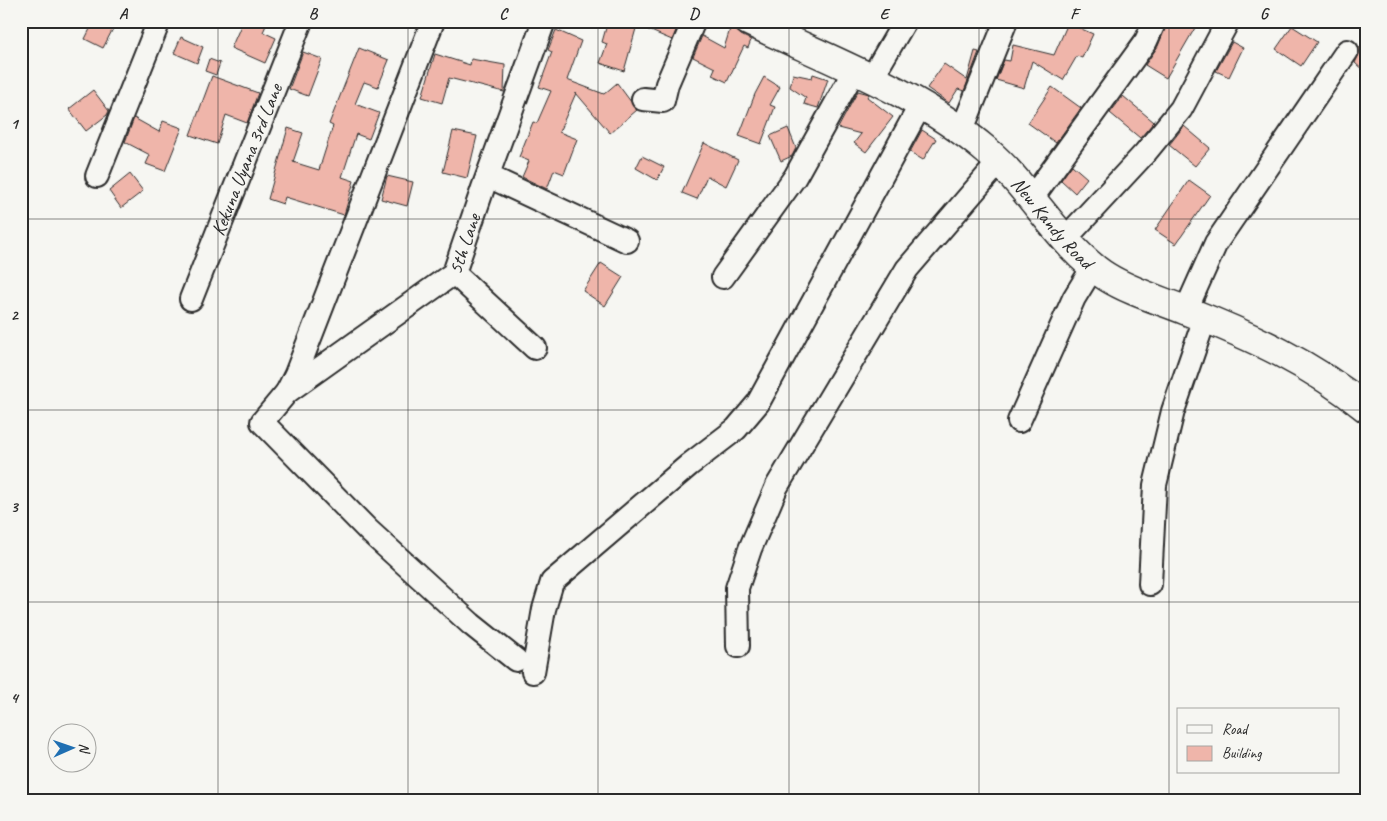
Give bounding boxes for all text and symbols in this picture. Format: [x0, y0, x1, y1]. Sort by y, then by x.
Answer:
text: A [119, 4, 129, 24]
text: B [309, 4, 319, 24]
text: C [499, 4, 509, 24]
text: D [689, 4, 700, 24]
text: E [880, 4, 891, 24]
text: F [1070, 4, 1081, 24]
text: G [1260, 4, 1270, 24]
street label: Kekuna Uyana 3rd Lane [205, 79, 288, 239]
text: 1 [10, 114, 19, 134]
street label: New Kandy Road [1006, 172, 1100, 276]
street label: 5th Lane [443, 209, 487, 277]
text: 2 [10, 305, 19, 325]
text: 3 [10, 497, 19, 517]
text: 4 [10, 688, 19, 708]
legend [1177, 708, 1340, 774]
text: Road [1222, 720, 1249, 739]
north arrow [48, 724, 98, 774]
text: N [76, 743, 93, 755]
text: Building [1222, 744, 1262, 763]

